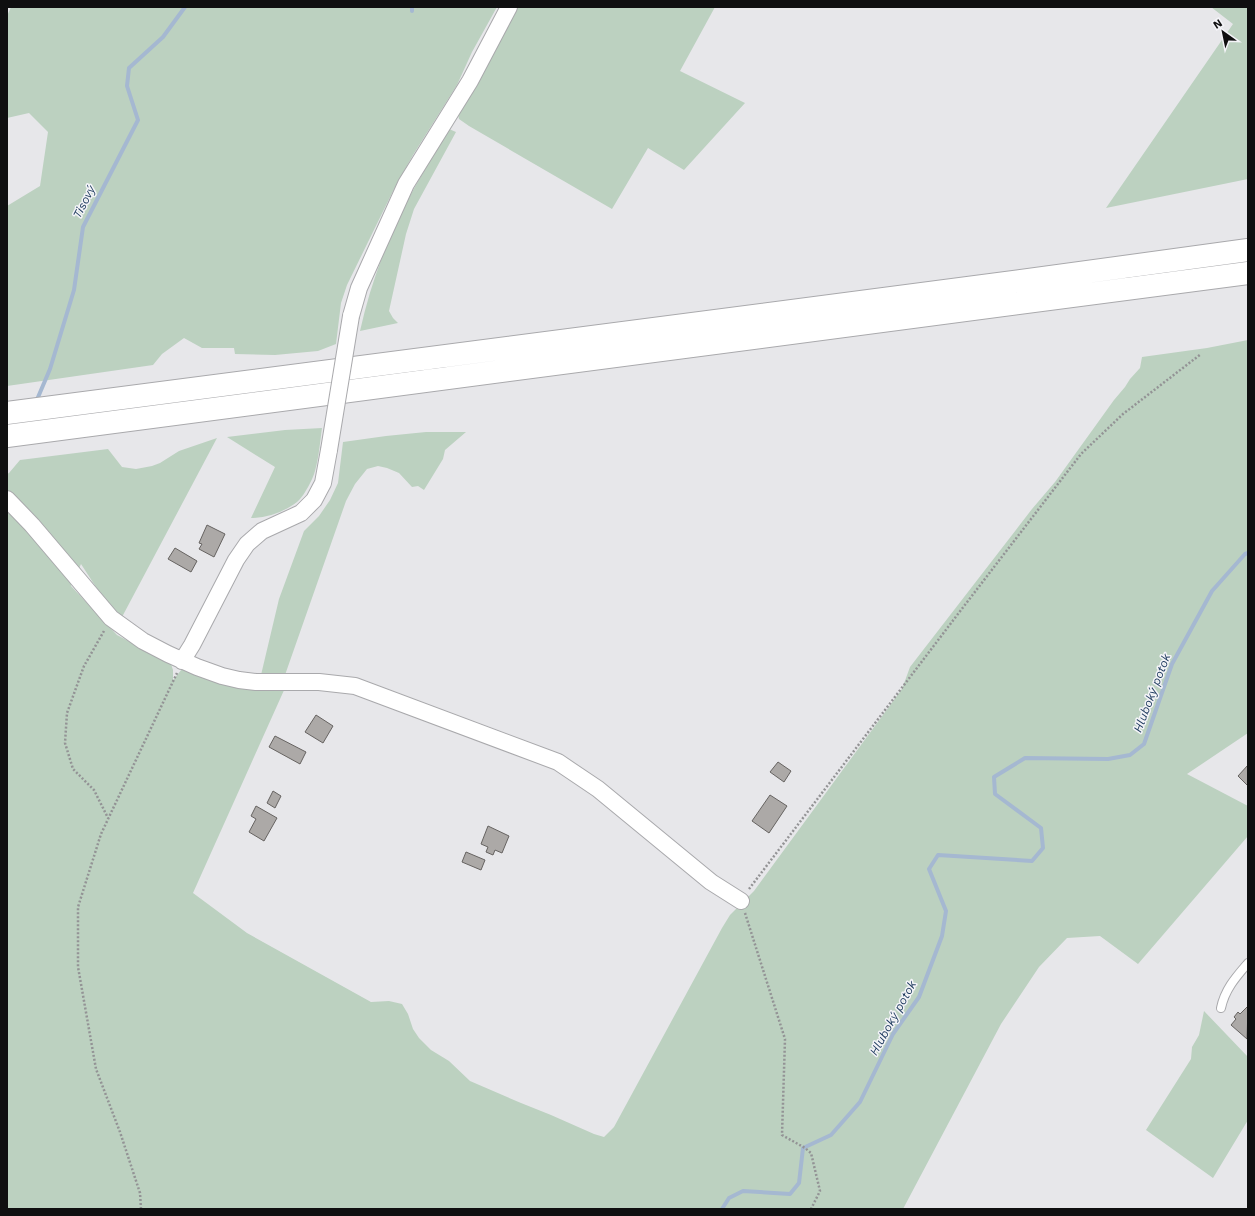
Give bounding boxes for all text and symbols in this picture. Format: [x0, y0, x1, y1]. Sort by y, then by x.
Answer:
north arrow [1203, 12, 1243, 52]
text: N [1211, 16, 1225, 32]
water label: Tisový [70, 182, 99, 221]
water label: Hluboký potok [1131, 651, 1174, 734]
water label: Hluboký potok [867, 978, 919, 1058]

